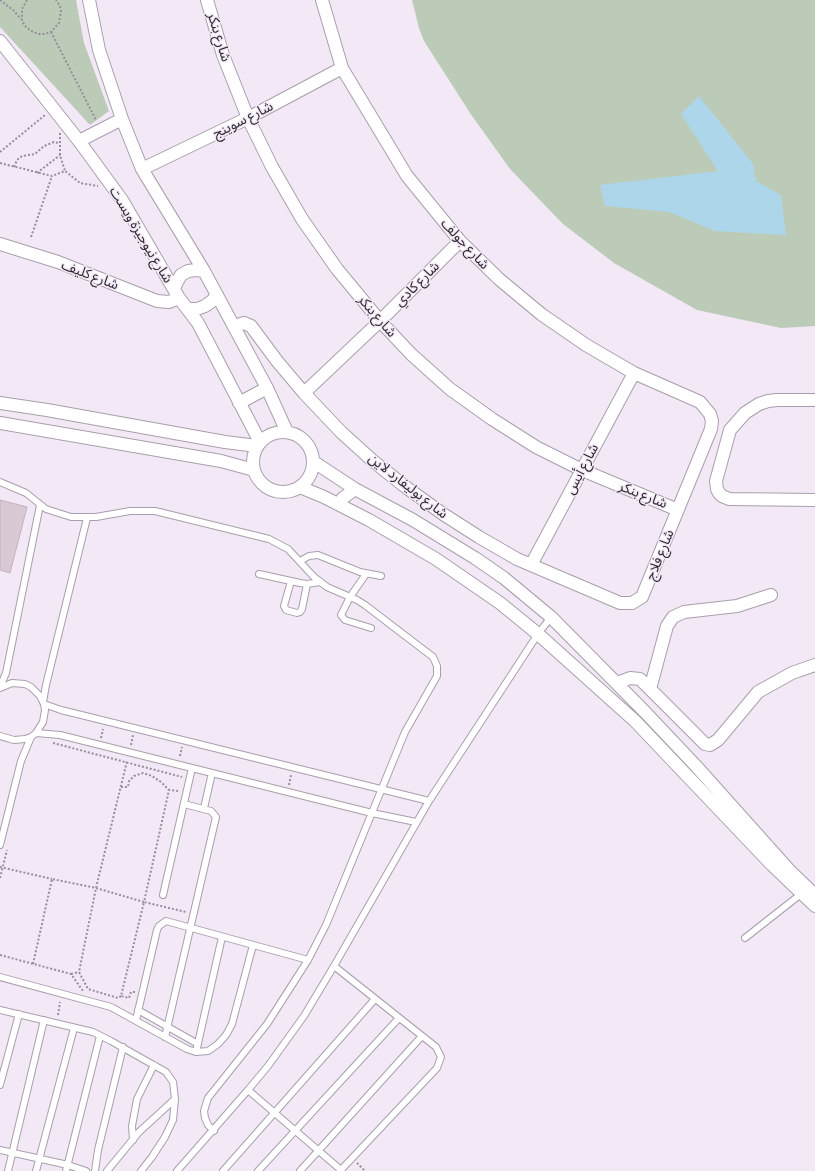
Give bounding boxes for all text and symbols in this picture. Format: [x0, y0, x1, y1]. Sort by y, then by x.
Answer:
street label: شارع بنكر [204, 10, 234, 64]
street label: شارع سوينج [210, 98, 276, 142]
street label: شارع نيوجيزة ويست [106, 184, 176, 286]
street label: شارع جولف [437, 215, 493, 273]
street label: شارع كليف [59, 256, 121, 294]
street label: شارع كادي [391, 258, 443, 310]
street label: شارع بنكر [354, 291, 400, 341]
street label: شارع أيس [562, 441, 602, 497]
street label: شارع بوليفارد لاين [365, 450, 451, 522]
street label: شارع بنكر [616, 478, 670, 512]
street label: شارع فلاج [642, 527, 678, 583]

